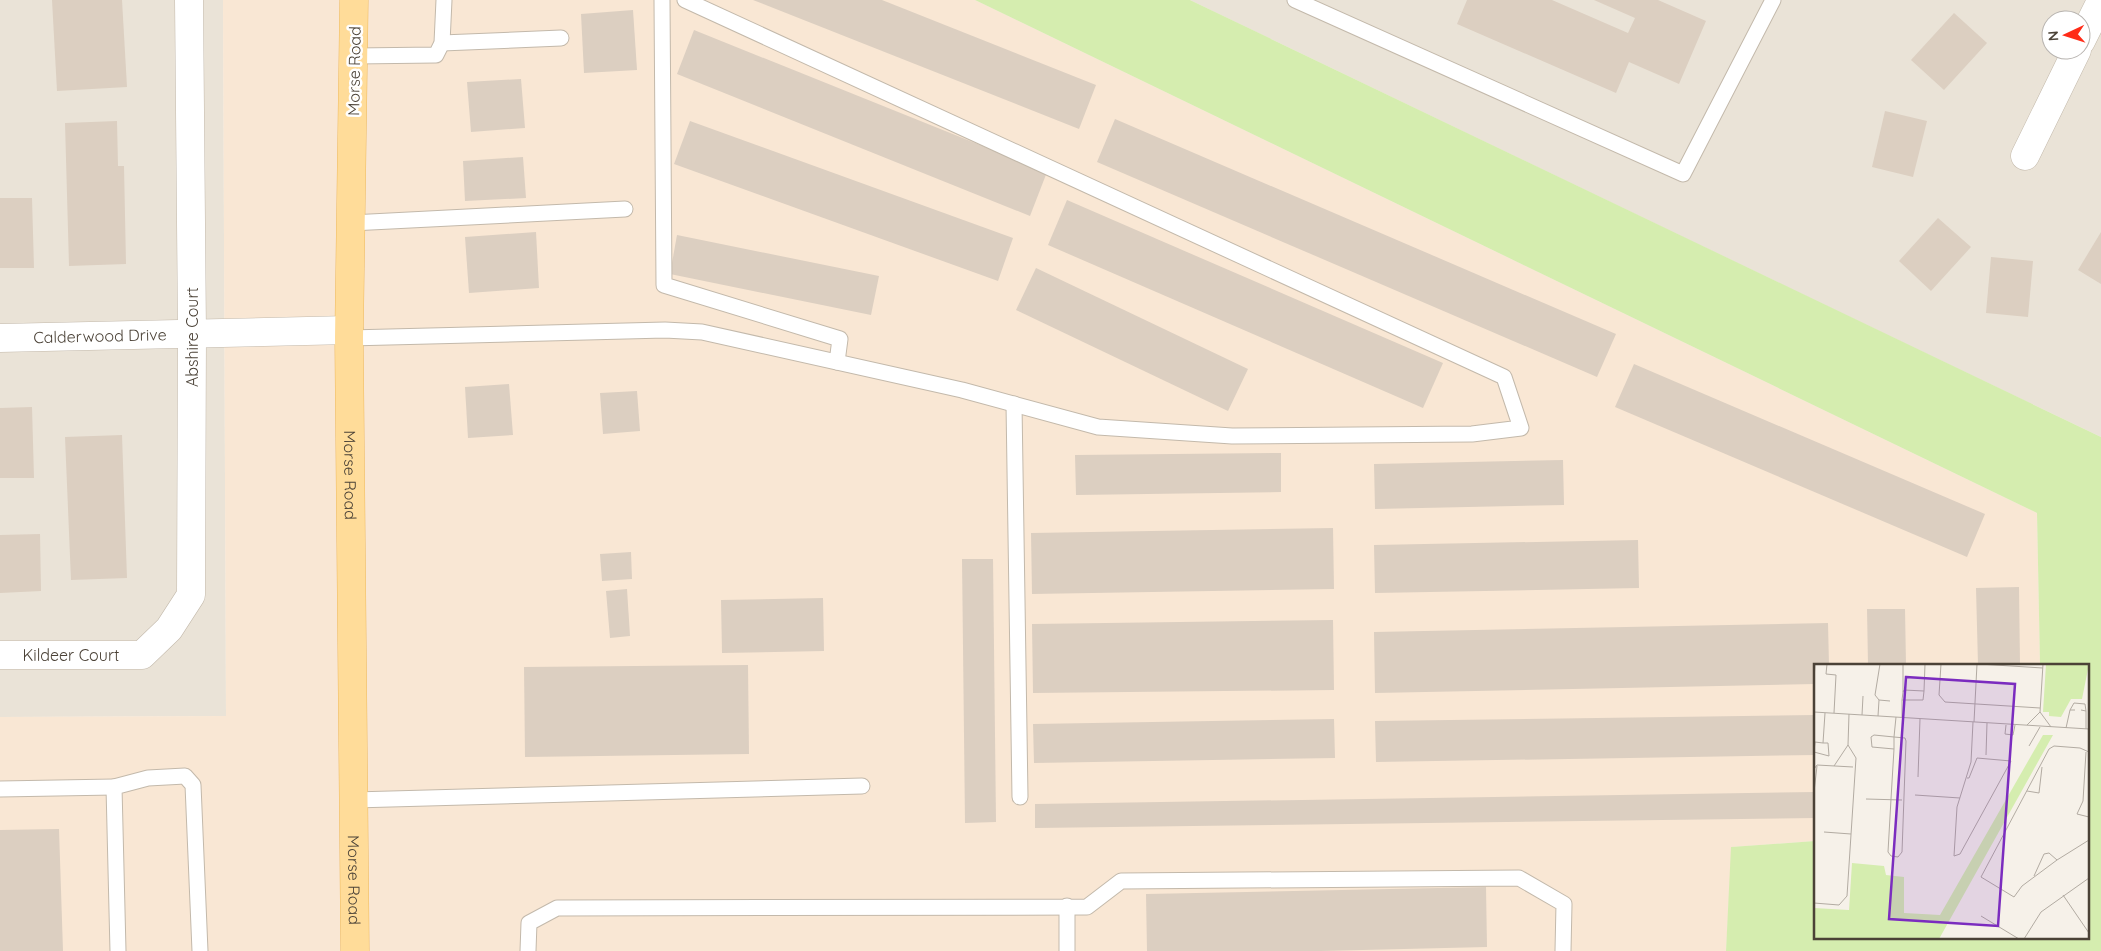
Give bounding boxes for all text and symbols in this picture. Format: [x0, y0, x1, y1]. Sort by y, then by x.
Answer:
north arrow [2041, 10, 2091, 60]
street label: Morse Road [343, 26, 365, 116]
text: N [2044, 30, 2062, 42]
street label: Abshire Court [182, 287, 202, 387]
street label: Calderwood Drive [33, 324, 167, 347]
street label: Morse Road [340, 430, 361, 520]
street label: Kildeer Court [23, 645, 119, 665]
inset map [1814, 664, 2088, 938]
street label: Morse Road [344, 835, 365, 925]

